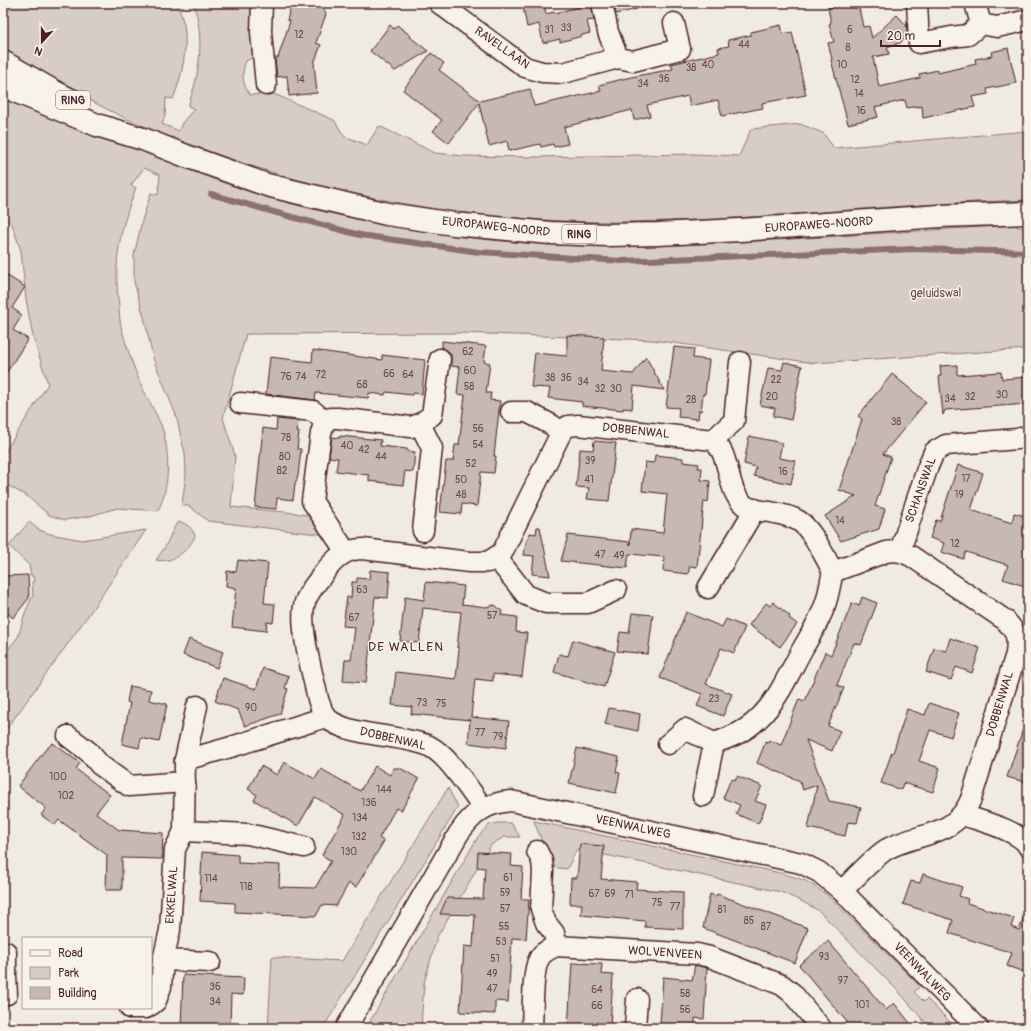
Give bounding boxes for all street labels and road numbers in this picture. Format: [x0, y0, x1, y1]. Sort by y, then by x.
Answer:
street label: RAVELLAAN [472, 24, 532, 72]
road number: RING [56, 91, 90, 109]
street label: EUROPAWEG-NOORD [441, 214, 551, 240]
street label: EUROPAWEG-NOORD [764, 214, 874, 236]
road number: RING [562, 225, 596, 243]
street label: DOBBENWAL [602, 420, 671, 442]
street label: SCHANSWAL [902, 455, 940, 525]
street label: DOBBENWAL [983, 669, 1017, 738]
street label: DOBBENWAL [358, 724, 428, 754]
street label: VEENWALWEG [594, 812, 672, 842]
street label: EKKELWAL [163, 865, 182, 924]
street label: VEENWALWEG [890, 939, 954, 1005]
street label: WOLVENVEEN [627, 943, 703, 963]

